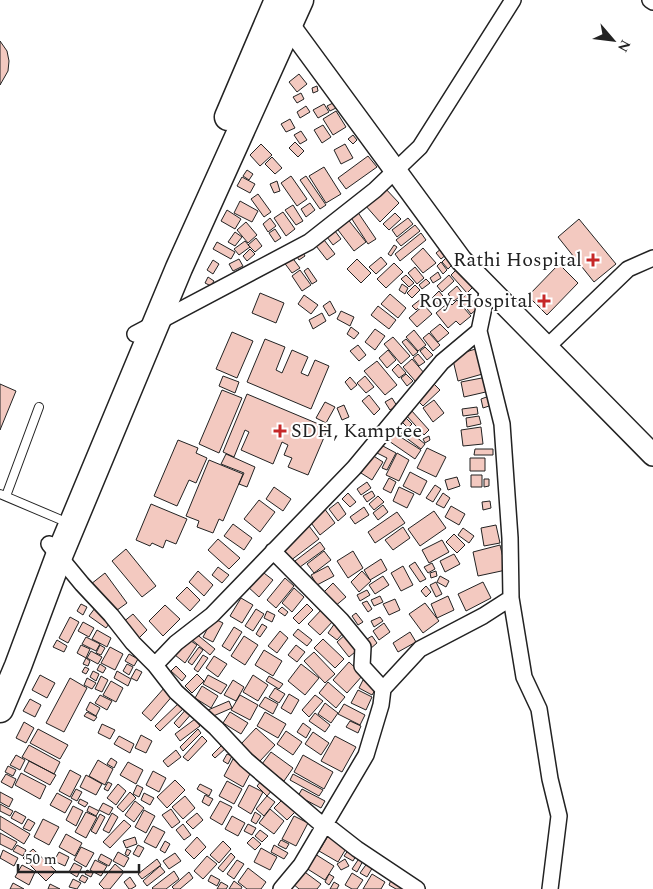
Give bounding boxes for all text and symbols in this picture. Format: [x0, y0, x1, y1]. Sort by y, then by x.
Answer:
north arrow [588, 15, 638, 65]
text: N [612, 36, 636, 56]
place label: Rathi Hospital [453, 245, 582, 275]
marker: Rathi Hospital [586, 253, 600, 267]
place label: Roy Hospital [419, 286, 533, 316]
marker: Roy Hospital [537, 294, 551, 308]
place label: SDH, Kamptee [291, 416, 422, 446]
marker: SDH, Kamptee [273, 424, 287, 438]
scale bar [18, 842, 139, 874]
text: 50 m [25, 848, 57, 871]

